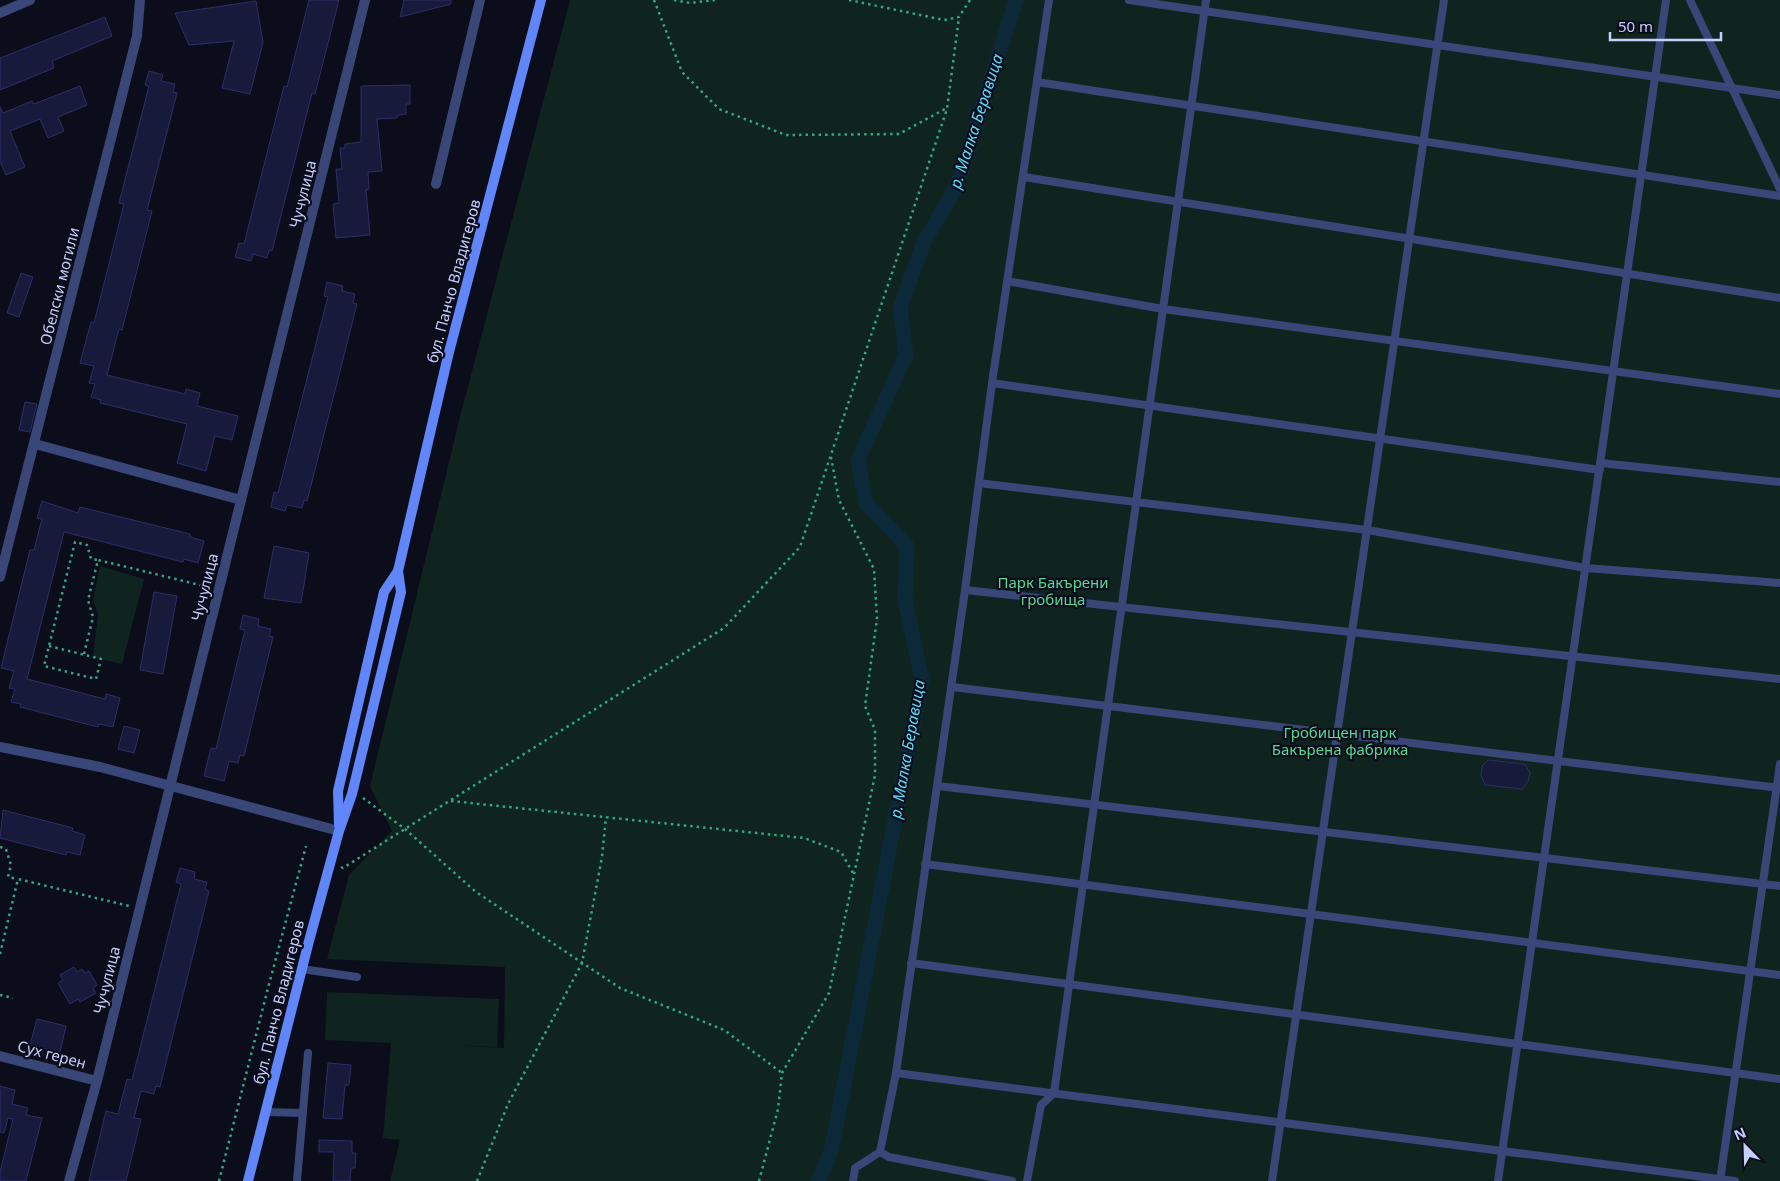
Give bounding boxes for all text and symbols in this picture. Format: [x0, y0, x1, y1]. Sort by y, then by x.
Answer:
scale bar [1610, 10, 1721, 42]
text: 50 m [1618, 16, 1653, 36]
water label: р. Малка Беравица [944, 51, 1008, 192]
street label: Чучулица [284, 158, 320, 230]
street label: бул. Панчо Владигеров [421, 197, 485, 365]
street label: Обелски могили [35, 225, 83, 347]
street label: Чучулица [186, 551, 222, 623]
park label: Парк Бакърени гробища [997, 572, 1109, 609]
water label: р. Малка Беравица [884, 678, 930, 821]
park label: Гробищен парк Бакърена фабрика [1272, 722, 1408, 759]
street label: бул. Панчо Владигеров [248, 918, 308, 1086]
street label: Чучулица [88, 944, 124, 1016]
street label: Сух герен [16, 1035, 88, 1073]
north arrow [1720, 1121, 1770, 1171]
text: N [1731, 1123, 1749, 1145]

